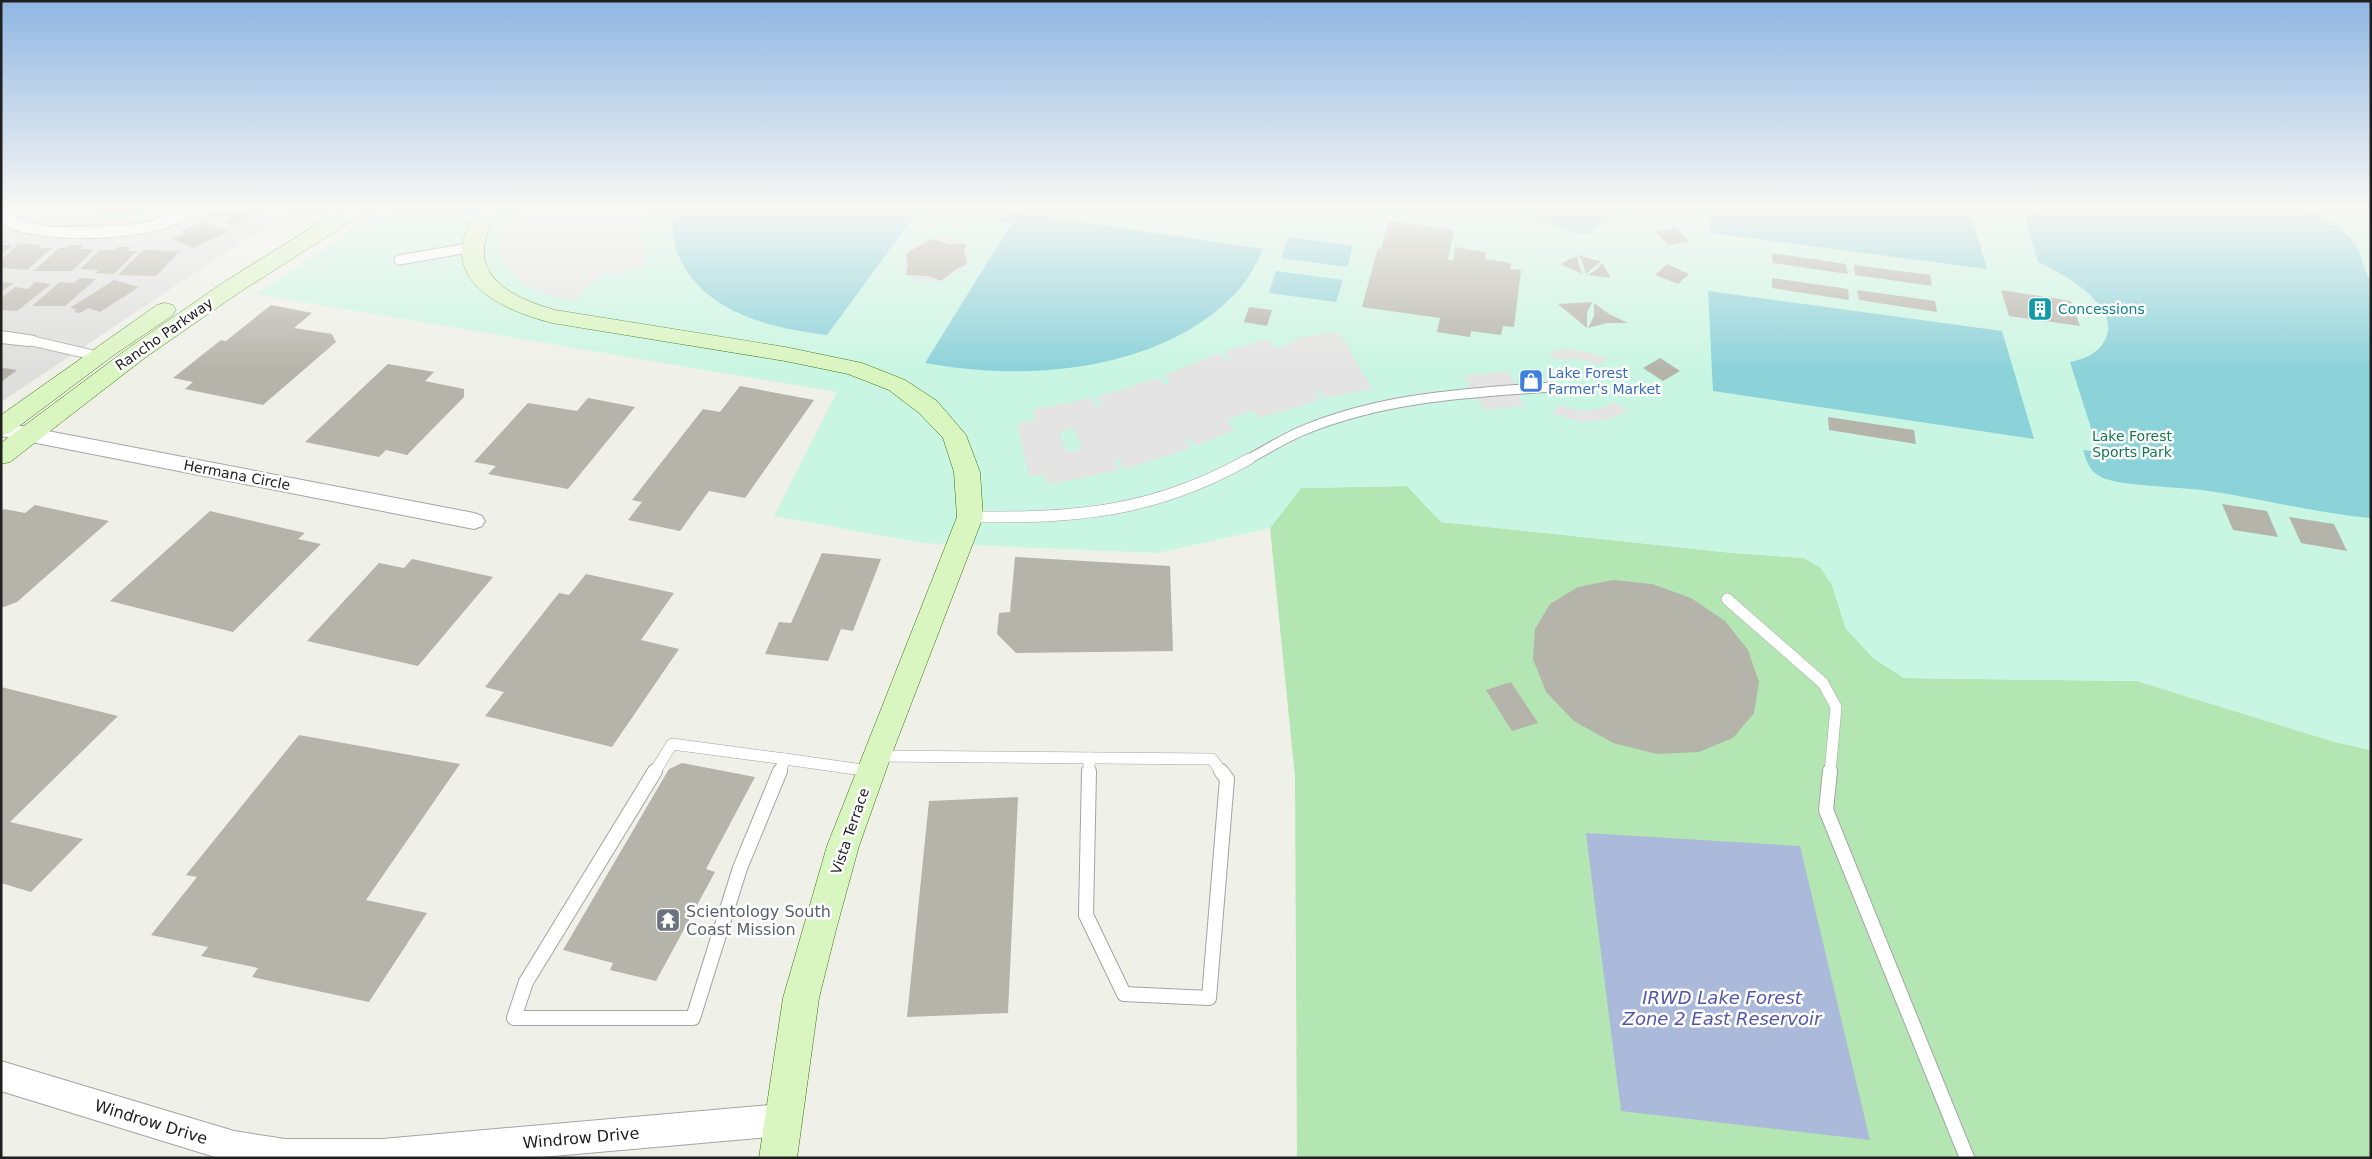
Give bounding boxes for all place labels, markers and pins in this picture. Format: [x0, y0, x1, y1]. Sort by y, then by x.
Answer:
building icon: Concessions [2027, 296, 2053, 322]
place label: Concessions [2058, 301, 2145, 317]
place label: Lake Forest Farmer's Market [1548, 365, 1661, 397]
shop icon: Lake Forest Farmer's Market [1518, 368, 1544, 394]
place label: Scientology South Coast Mission [686, 902, 831, 939]
temple icon: Scientology South Coast Mission [655, 907, 681, 933]

